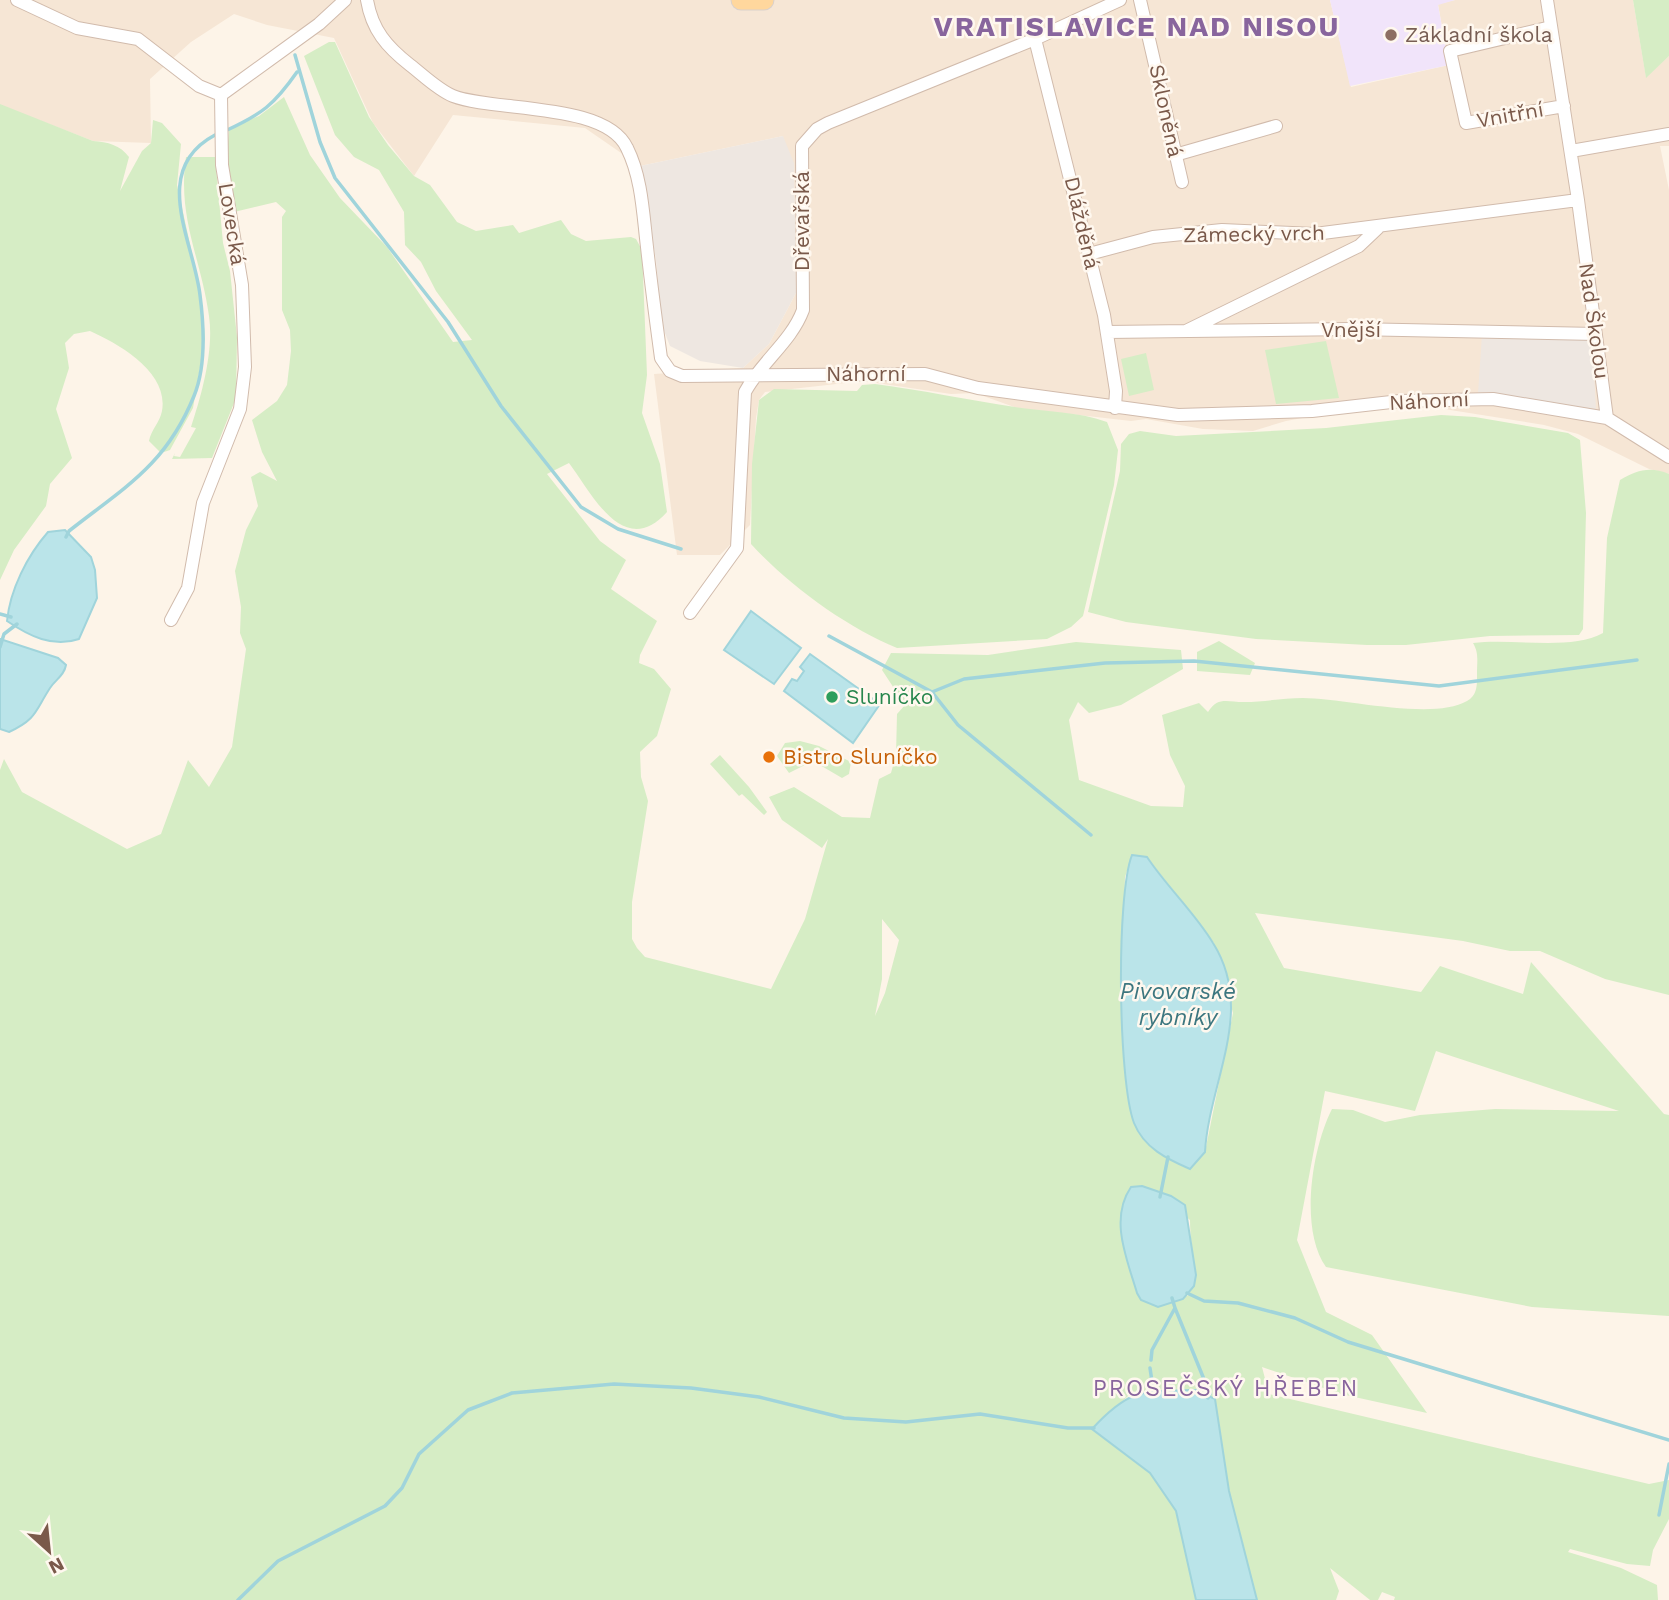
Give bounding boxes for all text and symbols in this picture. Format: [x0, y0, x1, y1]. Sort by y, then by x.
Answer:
district label: VRATISLAVICE NAD NISOU [934, 10, 1340, 43]
place label: Základní škola [1405, 22, 1553, 47]
marker: Základní škola [1383, 27, 1399, 43]
street label: Skloněná [1144, 62, 1189, 160]
street label: Vnitřní [1475, 96, 1546, 133]
street label: Dřevařská [789, 171, 814, 271]
street label: Dlážděná [1060, 174, 1105, 272]
street label: Lovecká [214, 181, 251, 267]
street label: Zámecký vrch [1183, 220, 1325, 247]
street label: Nad Školou [1574, 261, 1615, 381]
street label: Vnější [1321, 317, 1382, 342]
street label: Náhorní [826, 361, 906, 386]
street label: Náhorní [1388, 386, 1470, 415]
place label: Sluníčko [846, 684, 933, 709]
marker: Sluníčko [824, 689, 840, 705]
place label: Bistro Sluníčko [783, 744, 937, 769]
marker: Bistro Sluníčko [761, 749, 777, 765]
water label: Pivovarské rybníky [1120, 978, 1236, 1031]
district label: PROSEČSKÝ HŘEBEN [1093, 1374, 1359, 1402]
north arrow [14, 1516, 84, 1586]
text: N [45, 1552, 68, 1579]

